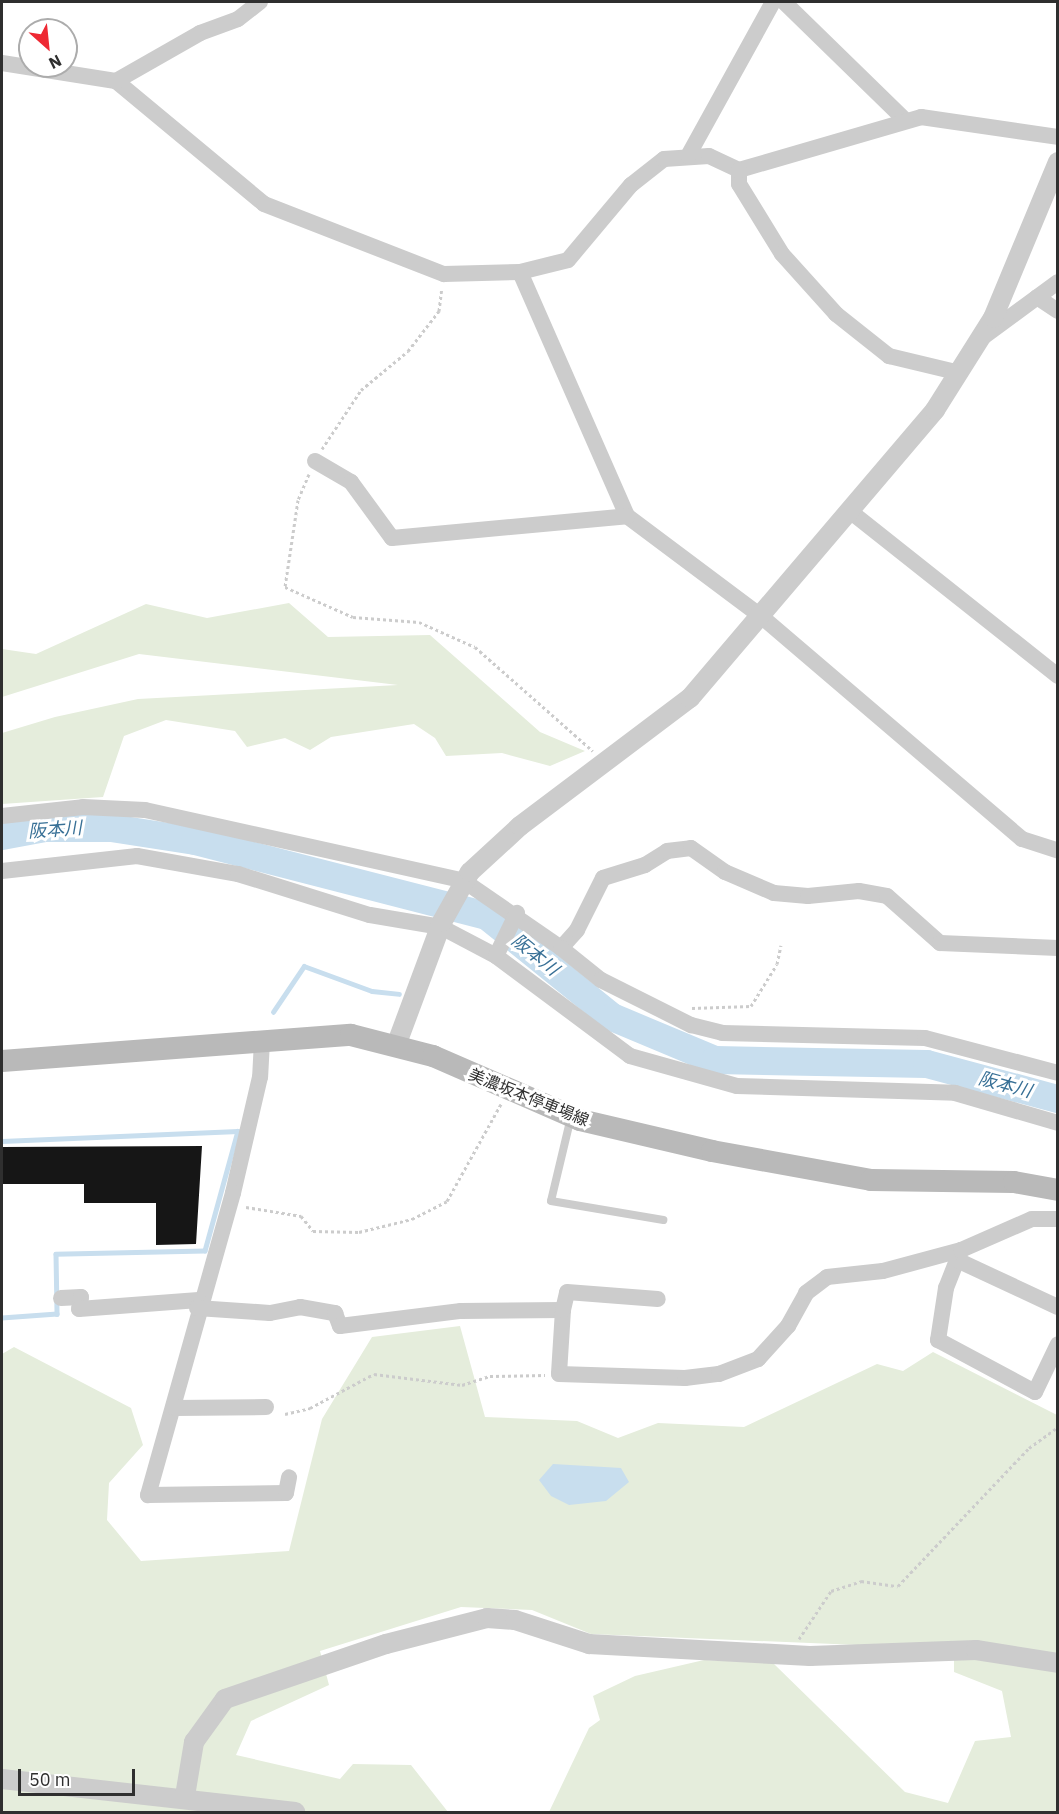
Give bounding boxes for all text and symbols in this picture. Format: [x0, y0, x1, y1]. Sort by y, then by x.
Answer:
north arrow [18, 18, 78, 78]
text: N [46, 51, 65, 74]
water label: 阪本川 [27, 817, 83, 843]
water label: 阪本川 [507, 930, 563, 980]
street label: 美濃坂本停車場線 [466, 1064, 592, 1130]
water label: 阪本川 [976, 1068, 1034, 1102]
scale bar [21, 1757, 138, 1795]
text: 50 m [29, 1768, 71, 1791]

